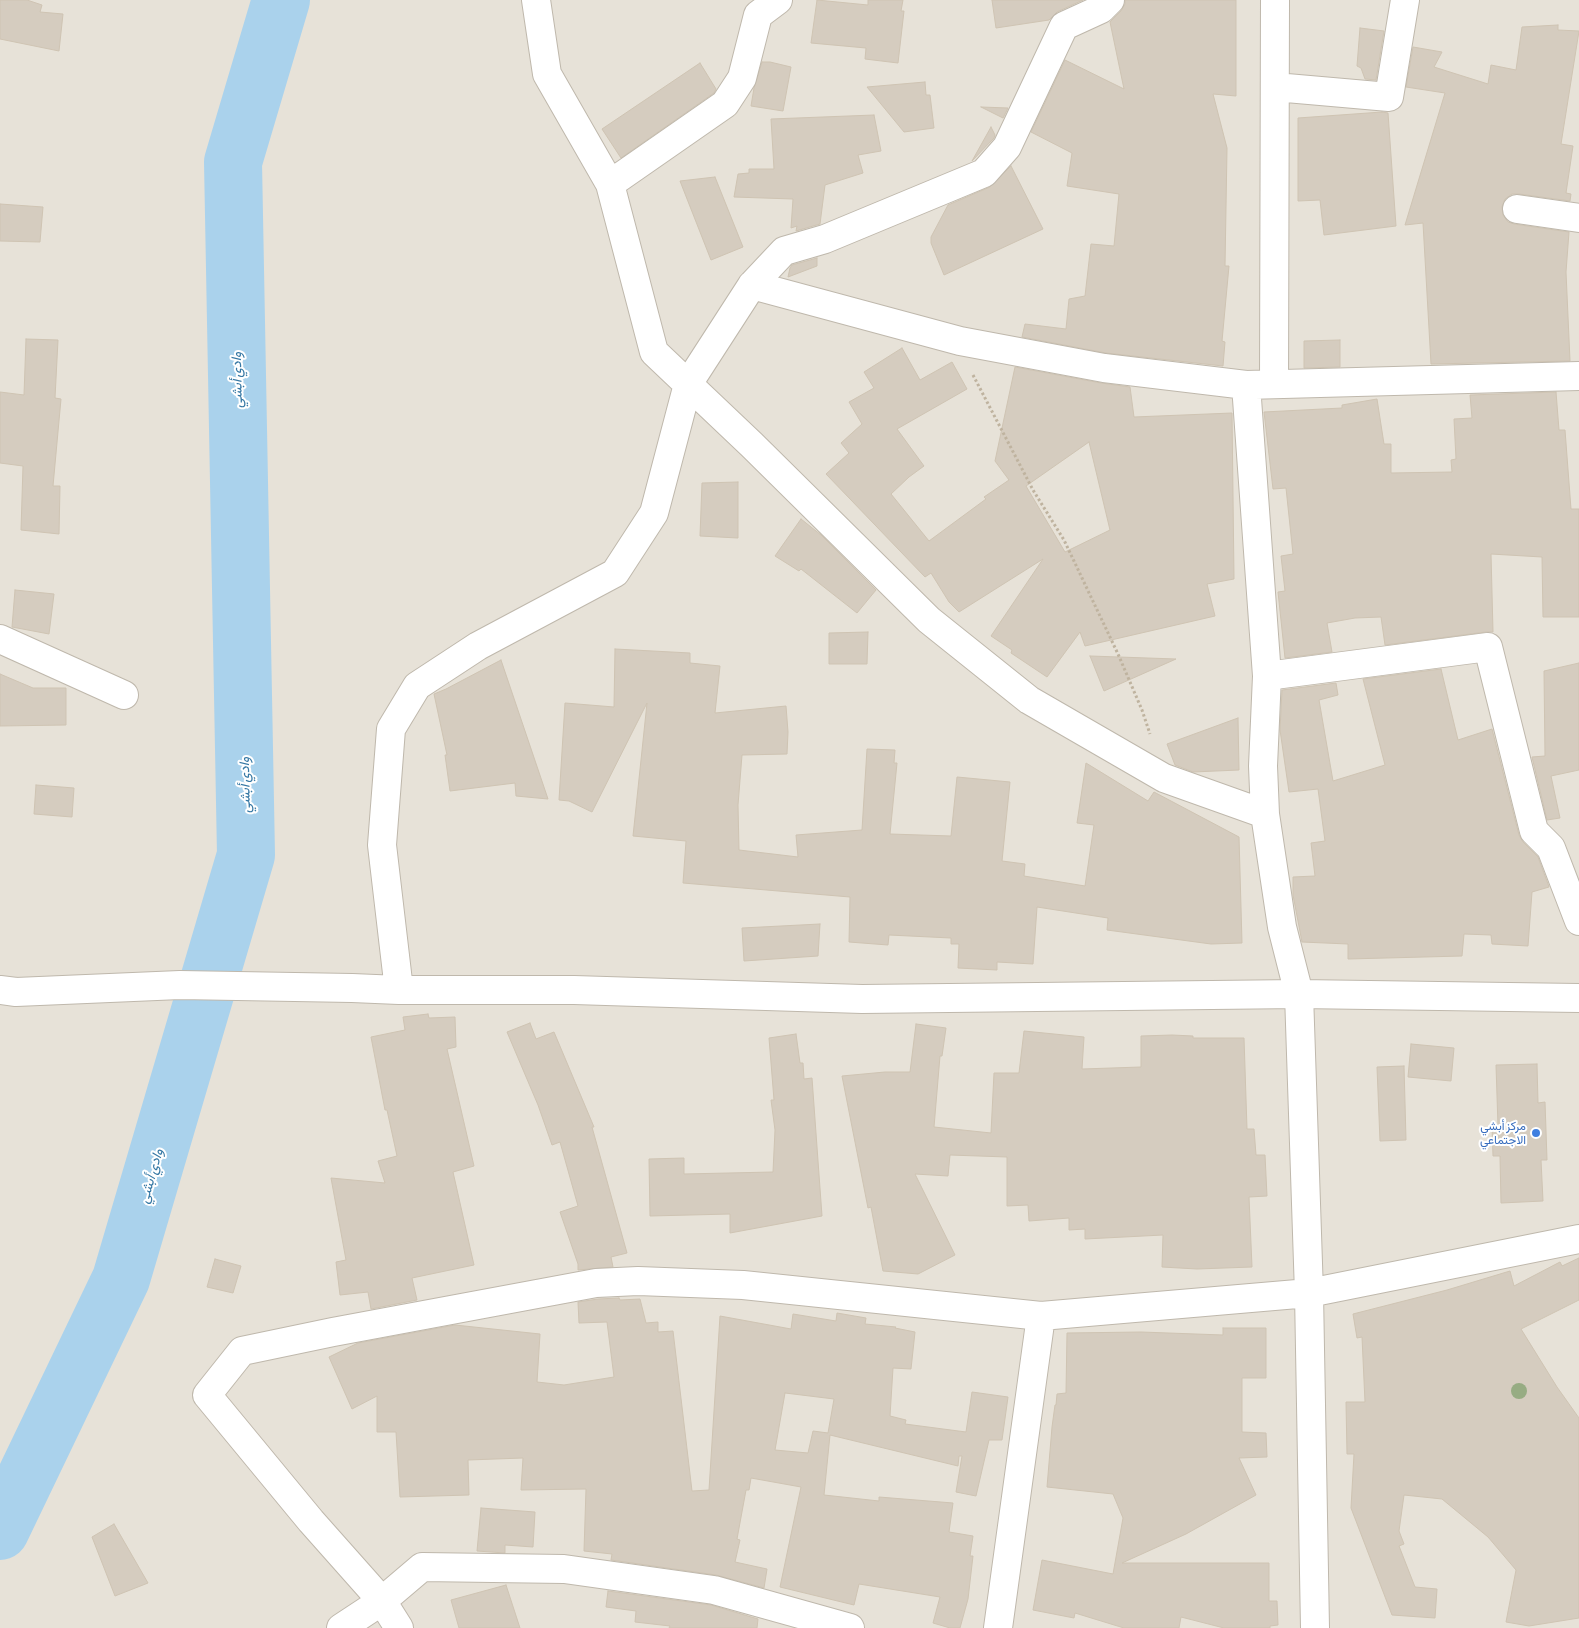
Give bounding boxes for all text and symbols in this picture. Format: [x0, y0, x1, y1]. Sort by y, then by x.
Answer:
water label: وادي أبشي [228, 352, 246, 408]
water label: وادي أبشي [236, 757, 254, 813]
place label: مركز أبشي الاجتماعي [1480, 1119, 1526, 1147]
marker: مركز أبشي الاجتماعي [1530, 1127, 1542, 1139]
water label: وادي أبشي [135, 1147, 167, 1205]

